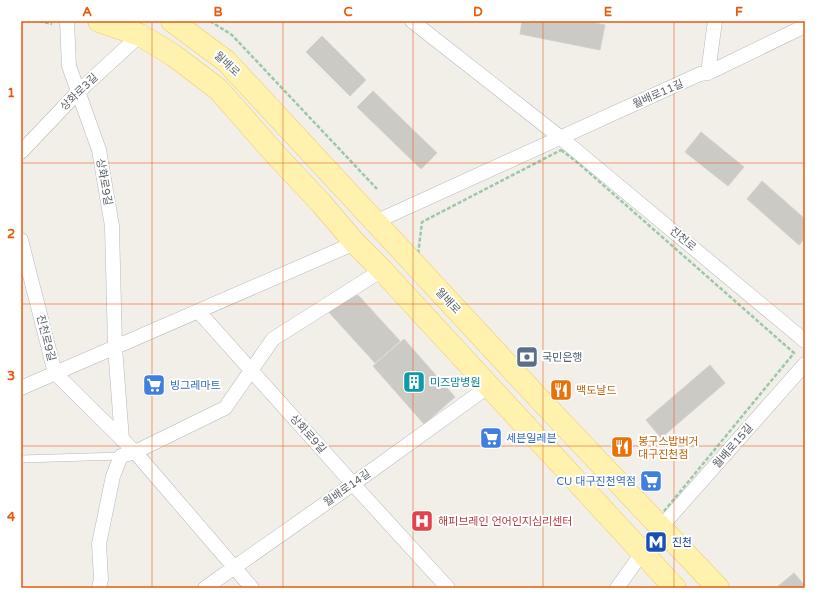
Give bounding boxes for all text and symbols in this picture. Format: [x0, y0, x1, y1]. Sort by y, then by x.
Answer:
text: A [82, 4, 92, 20]
text: B [213, 4, 223, 20]
text: C [343, 4, 353, 20]
text: D [473, 4, 483, 20]
text: E [604, 4, 612, 20]
text: F [735, 4, 743, 20]
street label: 월배로 [211, 49, 243, 79]
street label: 상화로3길 [57, 71, 101, 113]
street label: 월배로11길 [631, 77, 685, 111]
text: 1 [7, 85, 15, 101]
street label: 상화로9길 [93, 158, 115, 206]
street label: 진천로 [667, 224, 699, 254]
text: 2 [7, 226, 15, 242]
street label: 월배로 [433, 285, 463, 317]
street label: 진천로9길 [34, 313, 58, 363]
bank icon: 국민은행 [514, 344, 540, 370]
place label: 국민은행 [542, 351, 582, 364]
text: 3 [7, 368, 15, 384]
building icon: 미즈맘병원 [401, 369, 427, 395]
supermarket icon: 빙그레마트 [141, 372, 167, 398]
place label: 미즈맘병원 [430, 376, 481, 389]
restaurant icon: 맥도날드 [548, 377, 574, 403]
place label: 빙그레마트 [170, 379, 221, 392]
place label: 맥도날드 [576, 384, 616, 397]
street label: 상화로9길 [287, 412, 329, 456]
street label: 월배로15길 [710, 421, 756, 471]
supermarket icon: 세븐일레븐 [478, 425, 504, 451]
place label: 세븐일레븐 [506, 432, 557, 445]
restaurant icon: 봉구스밥버거 대구진천점 [609, 434, 635, 460]
place label: 봉구스밥버거 대구진천점 [638, 435, 699, 461]
street label: 월배로14길 [321, 467, 373, 509]
supermarket icon: CU 대구진천역점 [638, 468, 664, 494]
place label: CU 대구진천역점 [556, 475, 636, 488]
hospital icon: 해피브레인 언어인지심리센터 [409, 508, 435, 534]
text: 4 [7, 509, 16, 525]
place label: 해피브레인 언어인지심리센터 [438, 515, 572, 528]
metro station icon: 진천 [643, 529, 669, 555]
place label: 진천 [672, 536, 692, 549]

